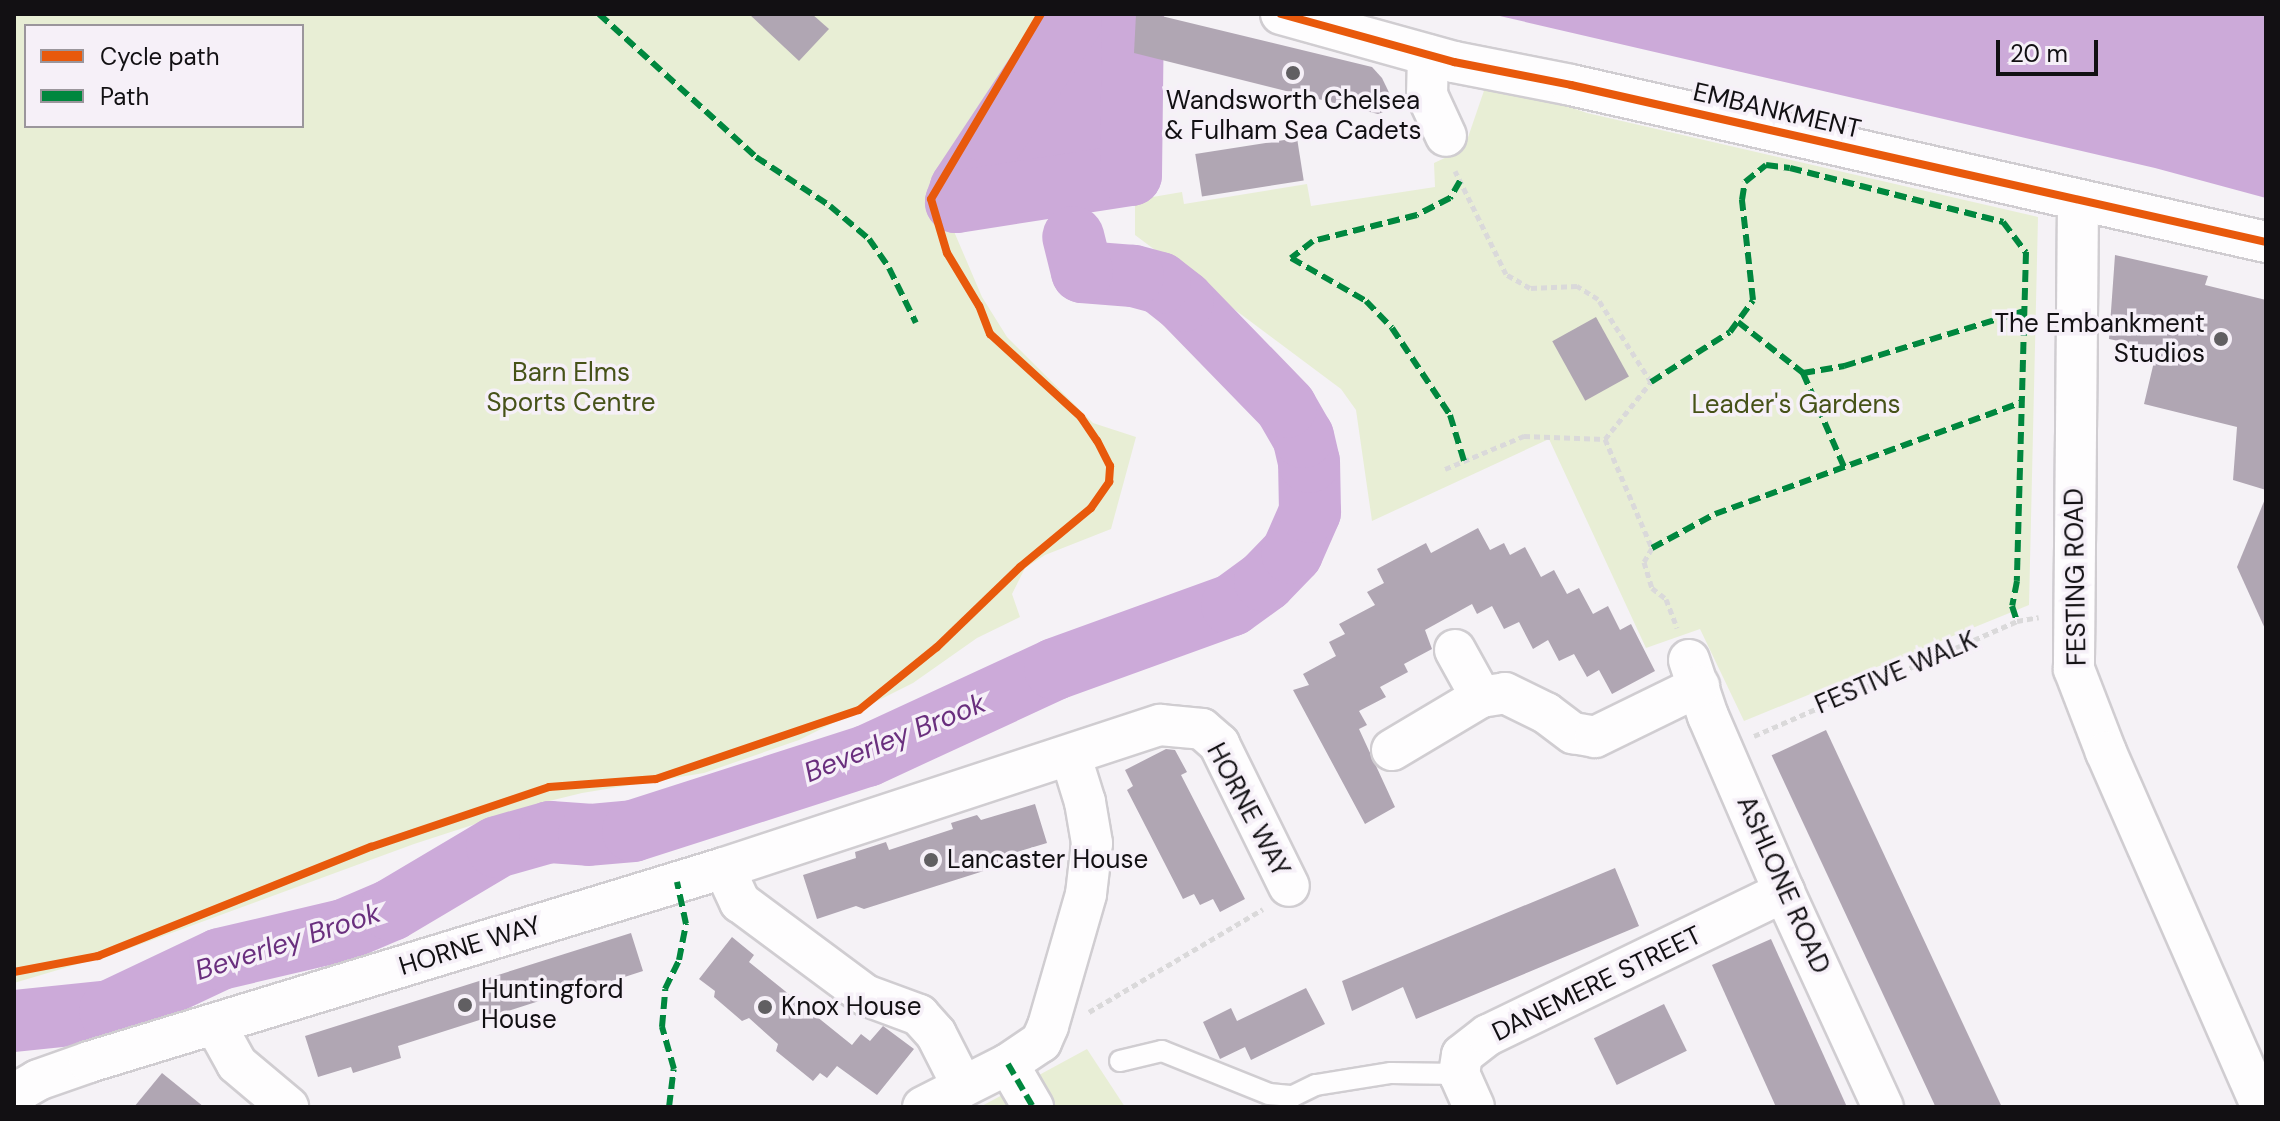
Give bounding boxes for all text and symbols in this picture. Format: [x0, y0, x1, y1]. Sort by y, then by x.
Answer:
legend [24, 24, 304, 128]
scale bar [2000, 24, 2102, 74]
text: 20 m [2010, 38, 2068, 69]
text: Cycle path [100, 41, 219, 72]
marker: Wandsworth Chelsea & Fulham Sea Cadets [1284, 64, 1302, 82]
street label: EMBANKMENT [1690, 77, 1864, 145]
text: Path [100, 81, 149, 112]
place label: Wandsworth Chelsea & Fulham Sea Cadets [1164, 85, 1422, 146]
place label: The Embankment Studios [1994, 308, 2205, 370]
marker: The Embankment Studios [2212, 330, 2230, 348]
park label: Barn Elms Sports Centre [487, 357, 655, 418]
park label: Leader's Gardens [1692, 389, 1900, 421]
street label: FESTING ROAD [2059, 488, 2093, 666]
street label: FESTIVE WALK [1811, 625, 1981, 721]
water label: Beverley Brook [799, 686, 991, 790]
street label: HORNE WAY [1200, 738, 1296, 882]
street label: ASHLONE ROAD [1730, 791, 1836, 979]
place label: Lancaster House [947, 844, 1148, 876]
marker: Lancaster House [922, 851, 940, 869]
water label: Beverley Brook [191, 896, 385, 988]
street label: HORNE WAY [395, 910, 545, 982]
street label: DANEMERE STREET [1487, 920, 1707, 1048]
place label: Huntingford House [481, 974, 624, 1036]
place label: Knox House [781, 991, 922, 1023]
marker: Huntingford House [456, 996, 474, 1014]
marker: Knox House [756, 998, 774, 1016]

